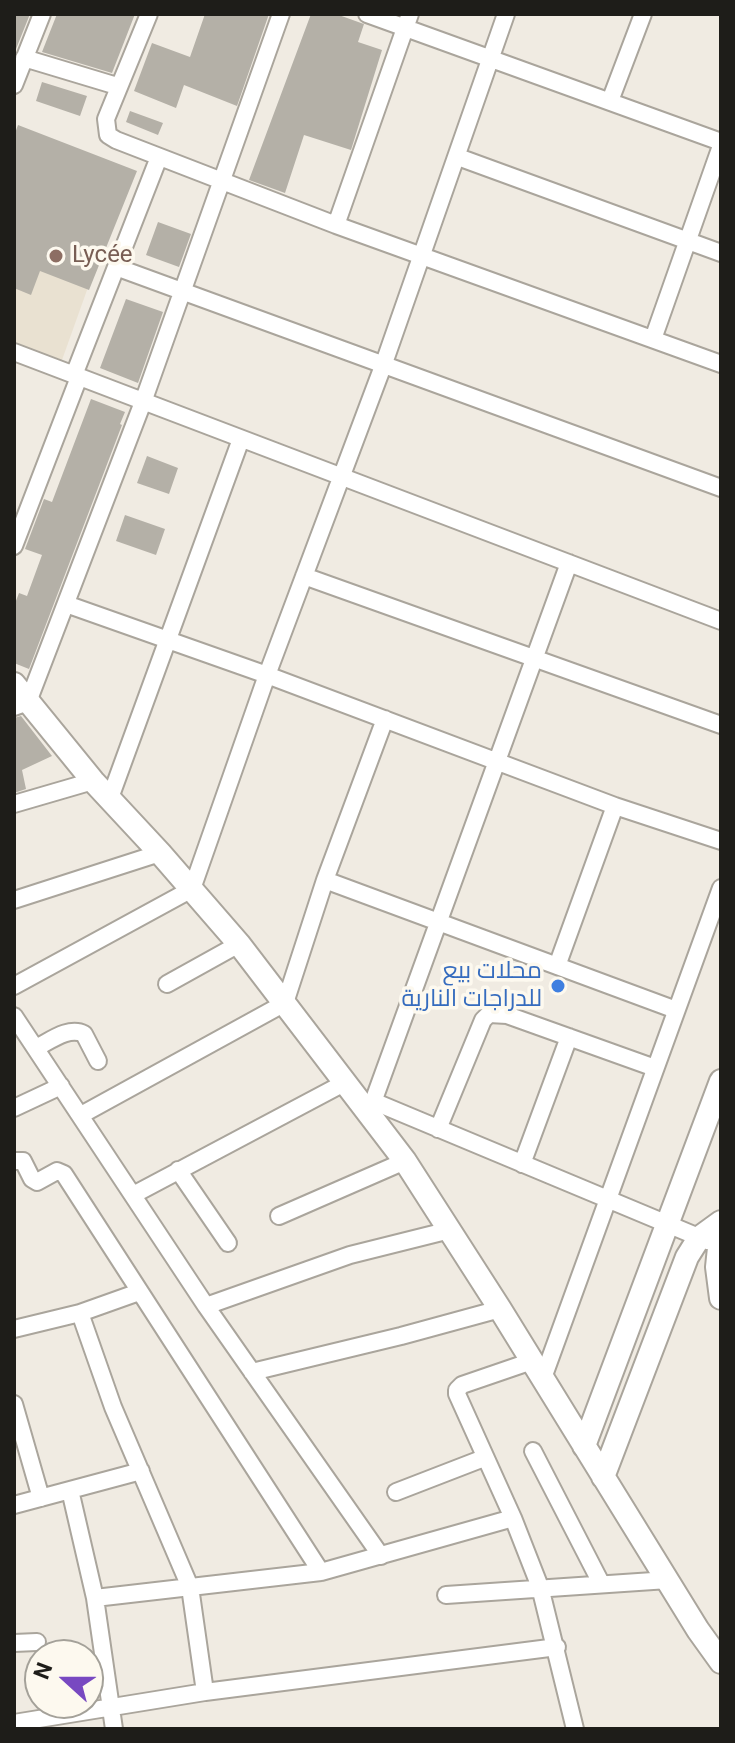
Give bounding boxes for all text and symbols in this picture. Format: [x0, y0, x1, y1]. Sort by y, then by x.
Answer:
place label: Lycée [72, 242, 133, 270]
marker: Lycée [47, 247, 65, 265]
place label: محلات بيع للدراجات النارية [401, 958, 542, 1014]
marker: محلات بيع للدراجات النارية [549, 977, 567, 995]
north arrow [24, 1639, 104, 1719]
text: N [29, 1659, 57, 1683]

